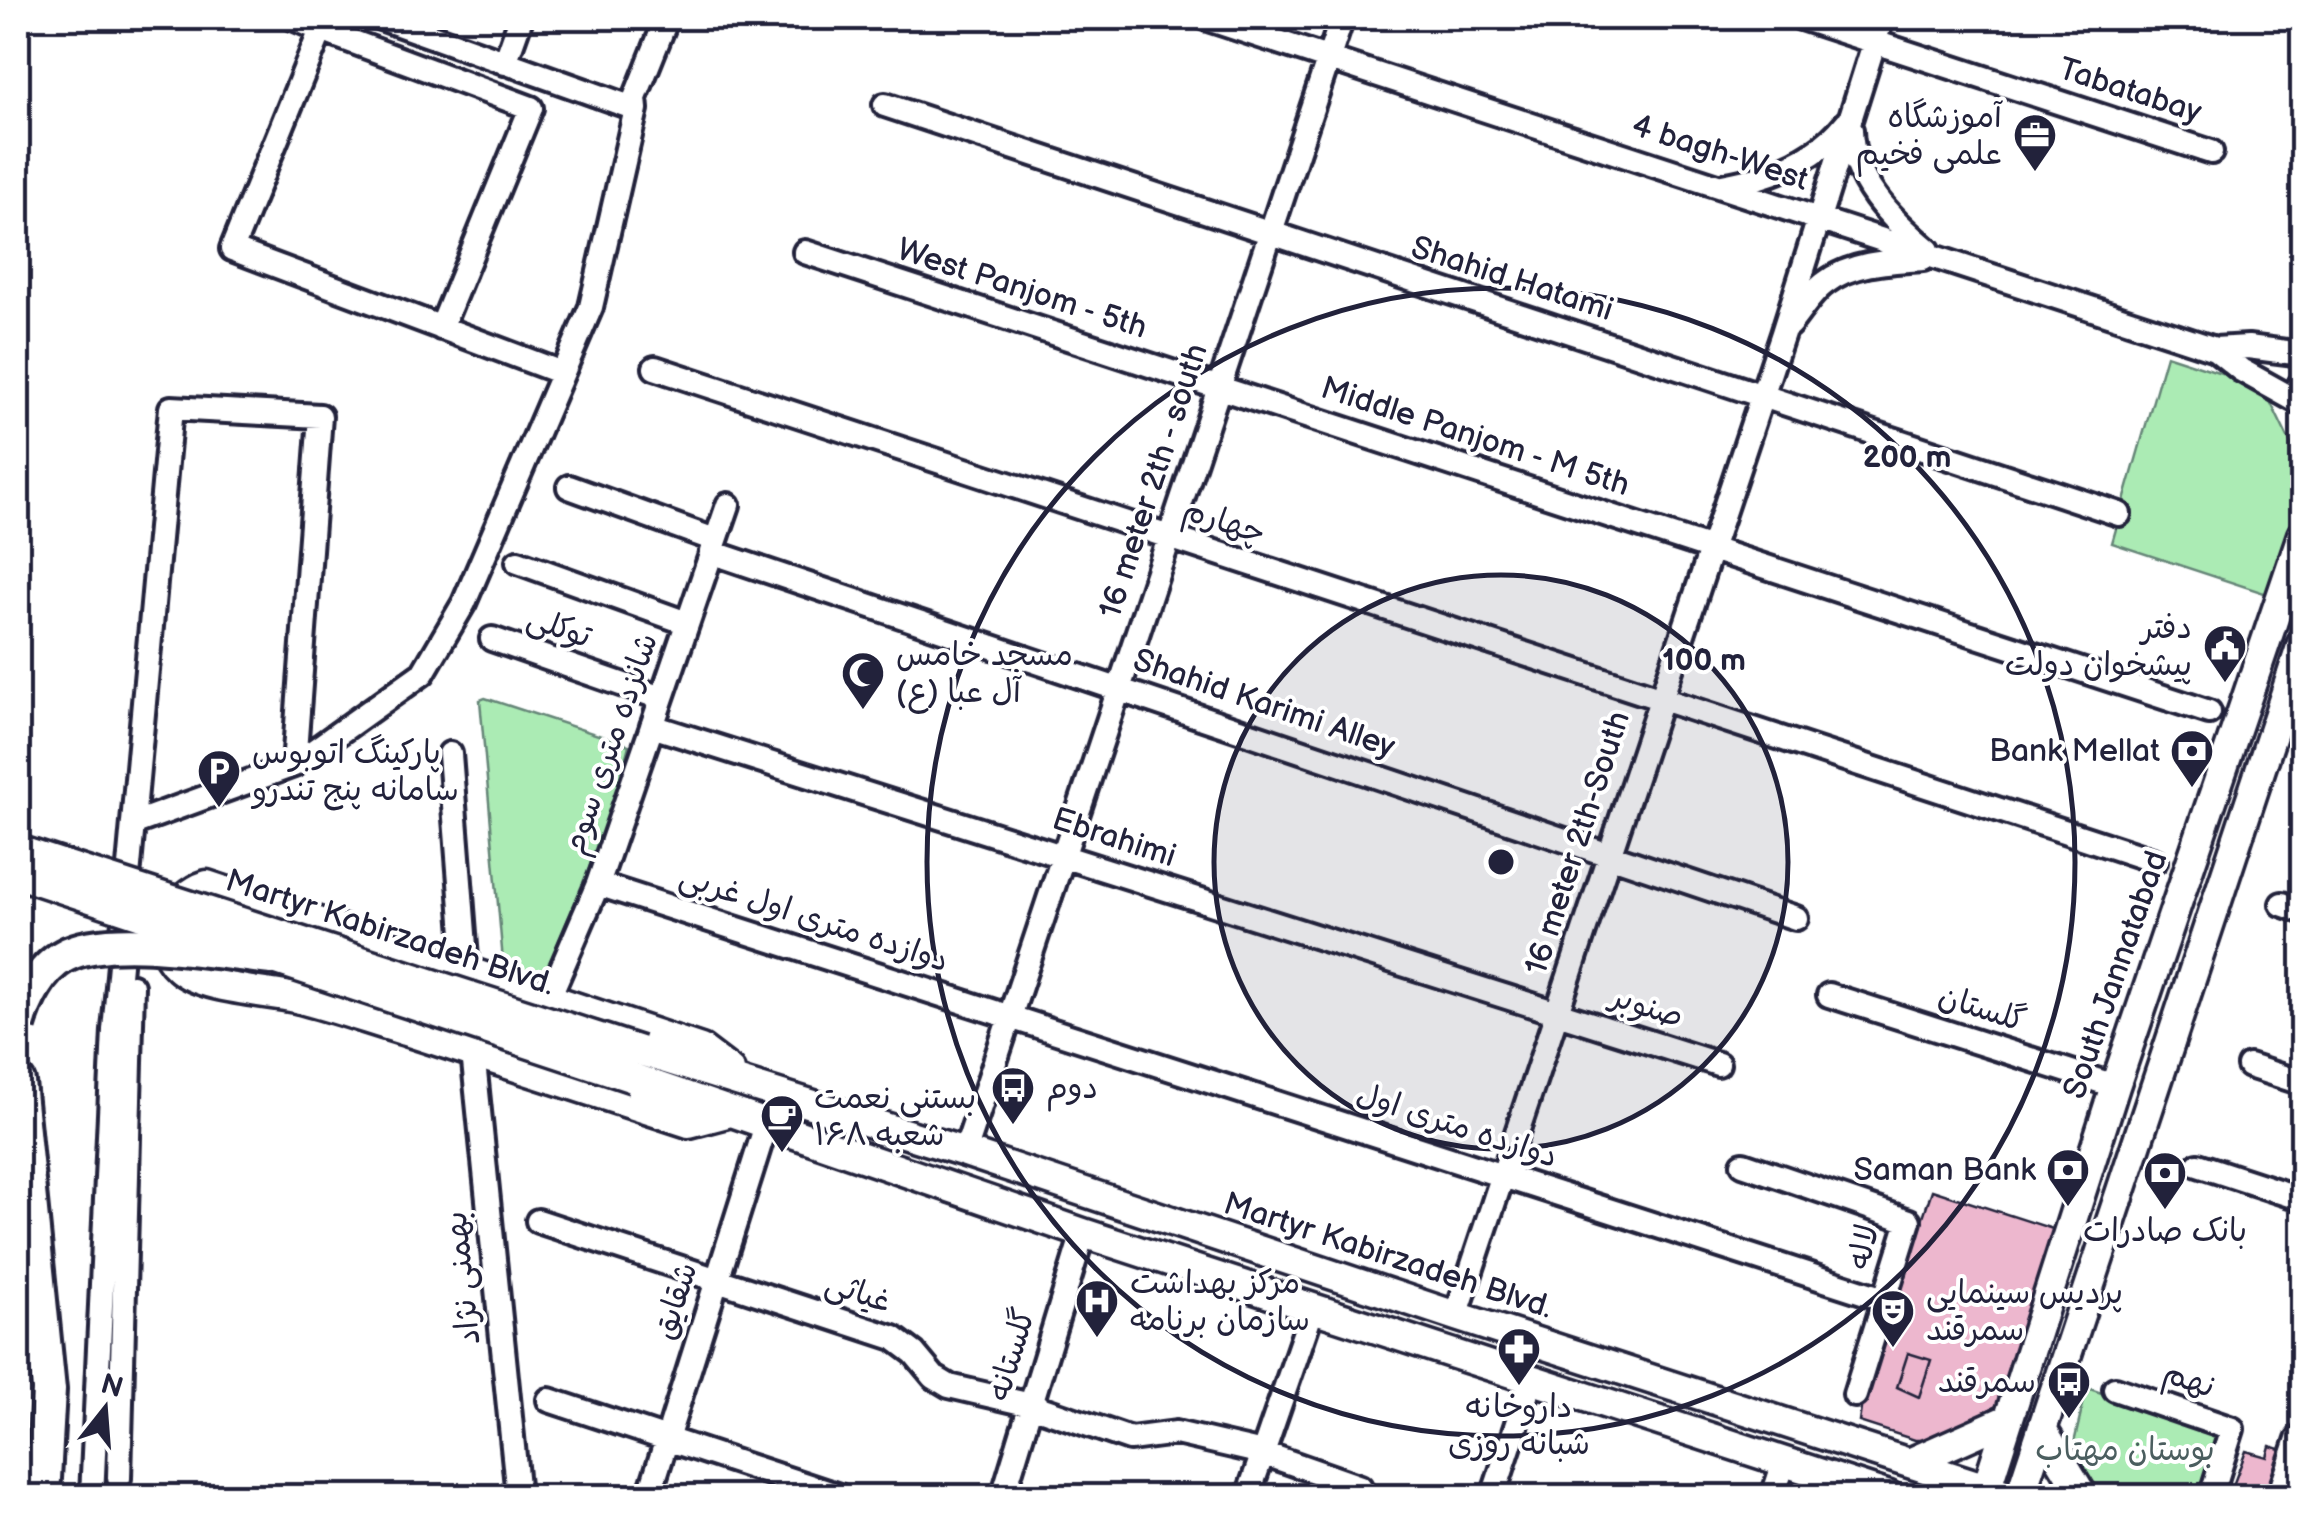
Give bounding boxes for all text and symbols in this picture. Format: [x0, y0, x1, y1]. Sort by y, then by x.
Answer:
street label: Tabatabay [2054, 50, 2207, 133]
place label: آموزشگاه علمی فخیم [1855, 98, 2003, 177]
street label: 4 bagh-West [1627, 106, 1813, 200]
office icon: آموزشگاه علمی فخیم [2012, 112, 2058, 173]
street label: Shahid Hatami [1406, 228, 1618, 330]
street label: West Panjom - 5th [892, 230, 1152, 348]
street label: 16 meter 2th - south [1091, 339, 1217, 623]
street label: Middle Panjom - M 5th [1316, 369, 1634, 505]
text: 200 m [1863, 440, 1951, 476]
street label: چهارم [1177, 490, 1270, 556]
street label: توکلی [522, 599, 597, 657]
place label: دفتر پیشخوان دولت [2005, 609, 2192, 685]
public building icon: دفتر پیشخوان دولت [2202, 623, 2248, 684]
street label: شانزده متری سوم [555, 628, 671, 861]
place label: مسجد خامس آل عبا (ع) [896, 636, 1073, 714]
street label: Shahid Karimi Alley [1128, 641, 1400, 767]
text: 100 m [1662, 643, 1746, 679]
mosque icon: مسجد خامس آل عبا (ع) [840, 650, 886, 711]
street label: 16 meter 2th-South [1517, 706, 1639, 980]
bank icon: Bank Mellat [2169, 728, 2215, 789]
place label: Bank Mellat [1989, 732, 2160, 771]
place label: پارکینگ اتوبوس سامانه پنج تندرو [250, 734, 459, 811]
parking icon: پارکینگ اتوبوس سامانه پنج تندرو [196, 748, 242, 809]
street label: Ebrahimi [1047, 800, 1181, 876]
centre of rings [1483, 844, 1519, 880]
street label: South Jannatabad [2055, 846, 2177, 1104]
street label: دوازده متری اول غربی [674, 857, 954, 981]
street label: Martyr Kabirzadeh Blvd. [221, 861, 559, 1005]
street label: صنوبر [1603, 976, 1688, 1037]
street label: گلستان [1933, 977, 2031, 1041]
bus stop icon: دوم [990, 1065, 1036, 1126]
place label: دوم [1046, 1069, 1098, 1112]
street label: دوازده متری اول [1351, 1075, 1563, 1177]
place label: بستنی نعمت شعبه ۱۶۸ [814, 1079, 976, 1155]
cafe icon: بستنی نعمت شعبه ۱۶۸ [759, 1093, 805, 1154]
bank icon: Saman Bank [2045, 1147, 2091, 1208]
bank icon: بانک صادرات [2142, 1150, 2188, 1211]
place label: Saman Bank [1854, 1151, 2036, 1190]
street label: Martyr Kabirzadeh Blvd. [1219, 1184, 1557, 1328]
street label: بهمنی نژاد [437, 1209, 489, 1347]
place label: بانک صادرات [2083, 1212, 2247, 1251]
street label: لاله [1840, 1221, 1888, 1273]
street label: شقایق [645, 1257, 707, 1345]
street label: غیاثی [820, 1264, 896, 1322]
place label: مرکز بهداشت سازمان برنامه [1130, 1264, 1310, 1340]
place label: پردیس سینمایی سمرقند [1926, 1274, 2123, 1350]
hospital icon: مرکز بهداشت سازمان برنامه [1074, 1278, 1120, 1339]
theatre icon: پردیس سینمایی سمرقند [1870, 1288, 1916, 1349]
street label: گلستانه [979, 1304, 1045, 1406]
pharmacy icon: داروخانه شبانه روزی [1496, 1326, 1542, 1387]
street label: نهم [2157, 1353, 2220, 1410]
north arrow [55, 1359, 155, 1459]
bus stop icon: سمرقند [2046, 1359, 2092, 1420]
place label: سمرقند [1938, 1363, 2036, 1402]
text: N [97, 1368, 127, 1405]
place label: داروخانه شبانه روزی [1448, 1388, 1590, 1464]
park label: بوستان مهتاب [2035, 1431, 2215, 1470]

